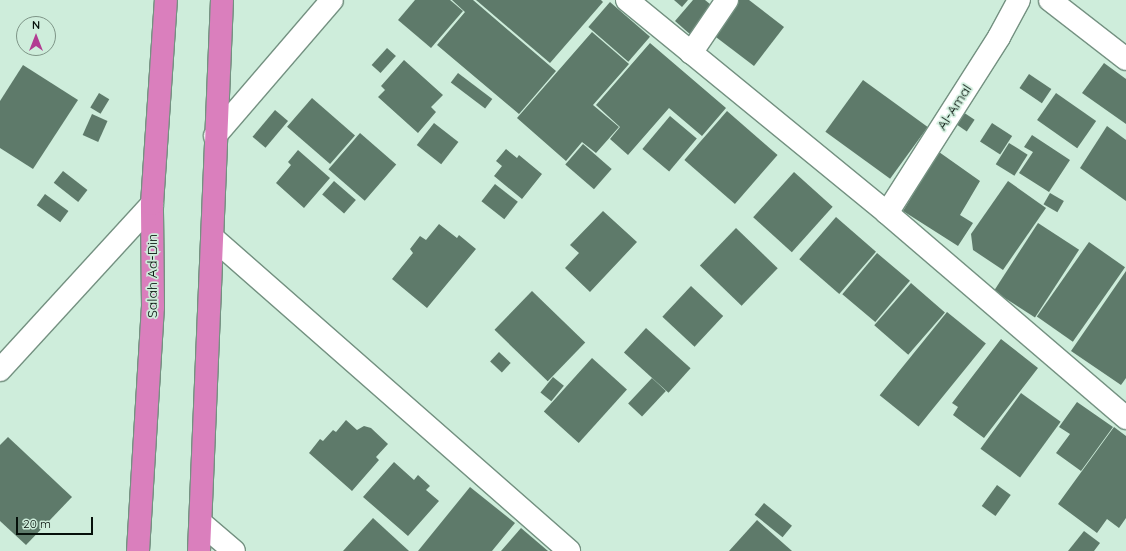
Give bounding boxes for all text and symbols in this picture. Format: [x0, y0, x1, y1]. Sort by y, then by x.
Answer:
north arrow [16, 16, 56, 56]
text: N [32, 18, 40, 32]
street label: Al-Amal [933, 81, 975, 133]
street label: Salah Ad-Din [144, 234, 160, 318]
scale bar [18, 509, 95, 535]
text: 20 m [23, 516, 51, 531]

